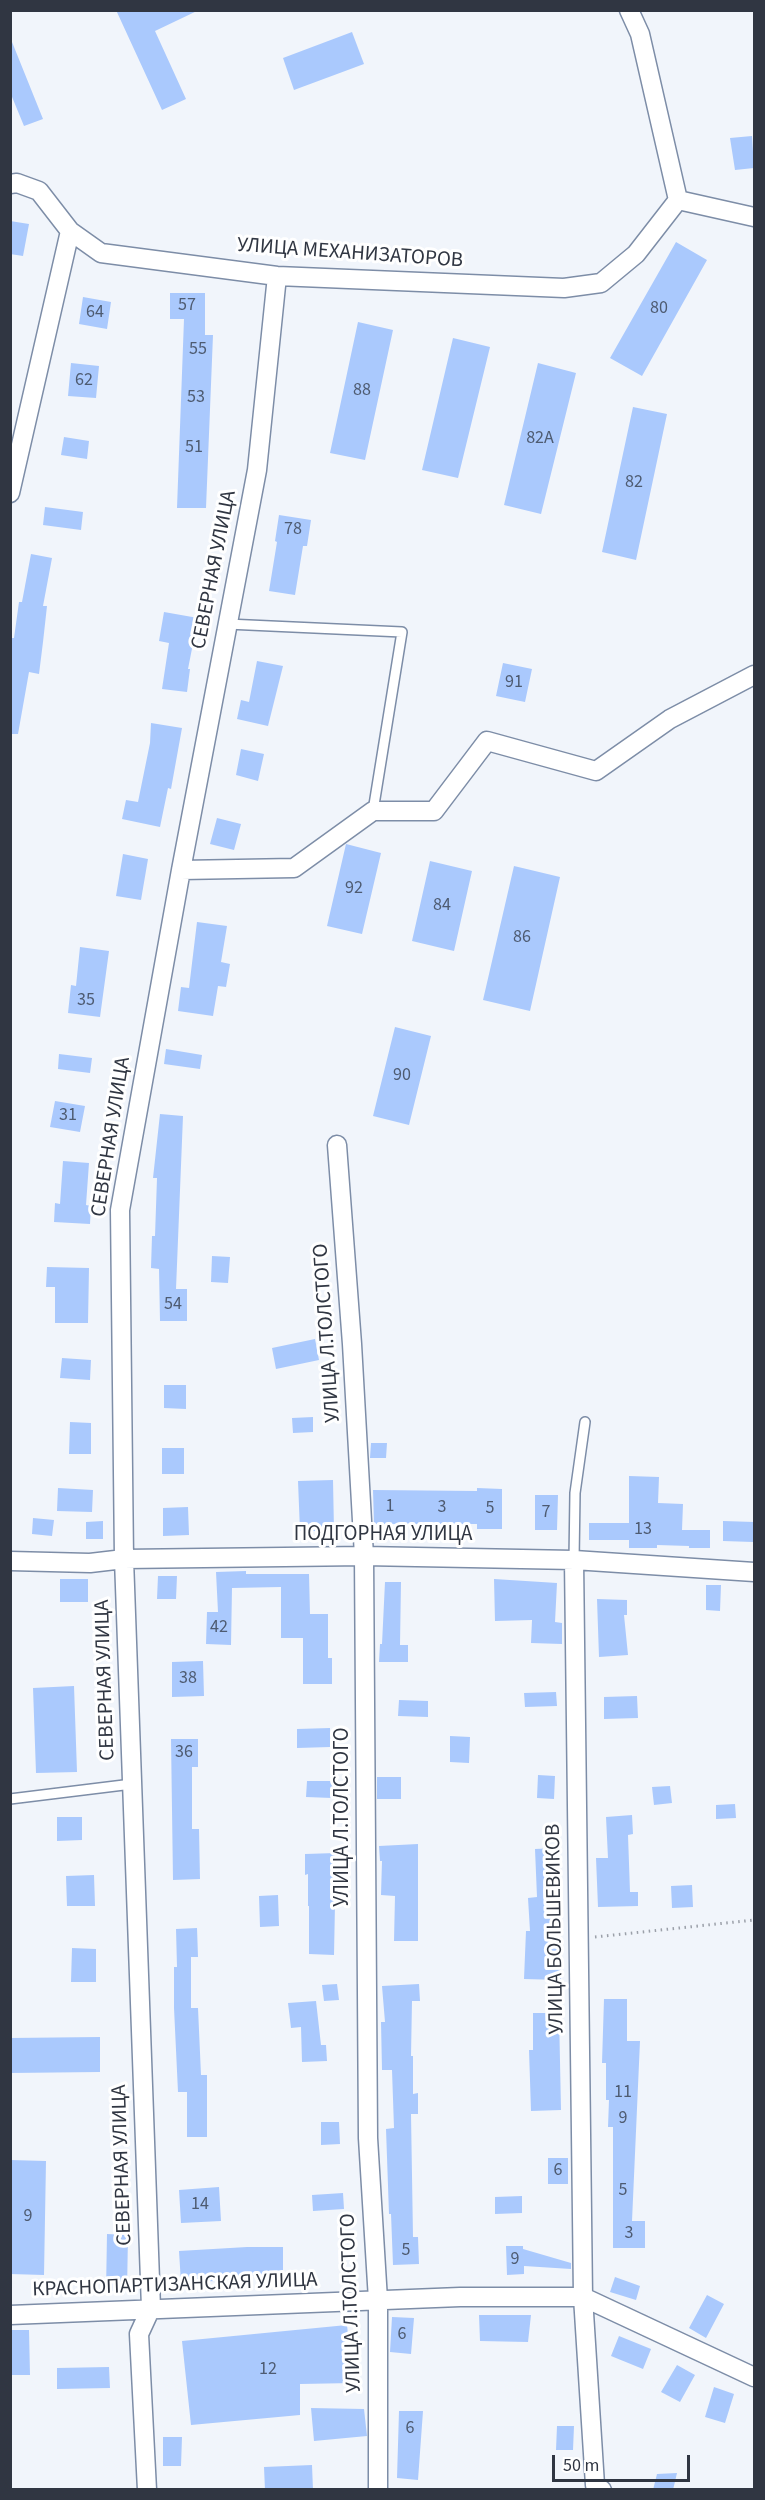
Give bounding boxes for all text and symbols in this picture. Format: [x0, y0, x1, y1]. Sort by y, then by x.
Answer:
street label: УЛИЦА МЕХАНИЗАТОРОВ [236, 234, 464, 274]
house number: 57 [178, 295, 196, 317]
house number: 80 [650, 298, 668, 320]
house number: 64 [86, 302, 104, 324]
house number: 55 [189, 339, 207, 361]
house number: 62 [75, 370, 93, 392]
house number: 88 [353, 380, 371, 402]
house number: 53 [187, 387, 205, 409]
house number: 82А [526, 428, 554, 450]
house number: 51 [185, 437, 203, 459]
house number: 82 [625, 472, 643, 494]
street label: СЕВЕРНАЯ УЛИЦА [187, 488, 243, 652]
house number: 78 [284, 519, 302, 541]
house number: 91 [505, 672, 523, 694]
house number: 92 [345, 878, 363, 900]
house number: 84 [433, 895, 451, 917]
house number: 86 [513, 927, 531, 949]
house number: 35 [77, 990, 95, 1012]
street label: СЕВЕРНАЯ УЛИЦА [87, 1055, 137, 1219]
house number: 90 [393, 1065, 411, 1087]
house number: 31 [59, 1105, 77, 1127]
street label: УЛИЦА Л.ТОЛСТОГО [309, 1243, 347, 1423]
house number: 54 [164, 1294, 182, 1316]
house number: 1 [386, 1496, 394, 1518]
house number: 3 [438, 1497, 446, 1519]
house number: 5 [486, 1498, 494, 1520]
house number: 7 [542, 1502, 550, 1524]
house number: 13 [634, 1519, 652, 1541]
street label: ПОДГОРНАЯ УЛИЦА [294, 1522, 472, 1548]
street label: СЕВЕРНАЯ УЛИЦА [91, 1599, 121, 1761]
house number: 42 [210, 1617, 228, 1639]
house number: 38 [179, 1668, 197, 1690]
street label: УЛИЦА Л.ТОЛСТОГО [330, 1727, 356, 1907]
house number: 36 [175, 1742, 193, 1764]
street label: УЛИЦА БОЛЬШЕВИКОВ [542, 1823, 570, 2035]
house number: 11 [614, 2082, 632, 2104]
street label: СЕВЕРНАЯ УЛИЦА [108, 2084, 138, 2246]
house number: 9 [619, 2108, 627, 2130]
house number: 6 [554, 2160, 562, 2182]
house number: 5 [619, 2180, 627, 2202]
house number: 14 [191, 2194, 209, 2216]
house number: 9 [24, 2206, 32, 2228]
street label: УЛИЦА Л.ТОЛСТОГО [336, 2213, 368, 2393]
house number: 3 [625, 2223, 633, 2245]
house number: 5 [402, 2240, 410, 2262]
house number: 9 [511, 2249, 519, 2271]
street label: КРАСНОПАРТИЗАНСКАЯ УЛИЦА [32, 2268, 318, 2304]
house number: 6 [398, 2324, 406, 2346]
house number: 12 [259, 2359, 277, 2381]
house number: 6 [406, 2418, 414, 2440]
scale bar [555, 2443, 693, 2481]
text: 50 m [563, 2453, 599, 2478]

